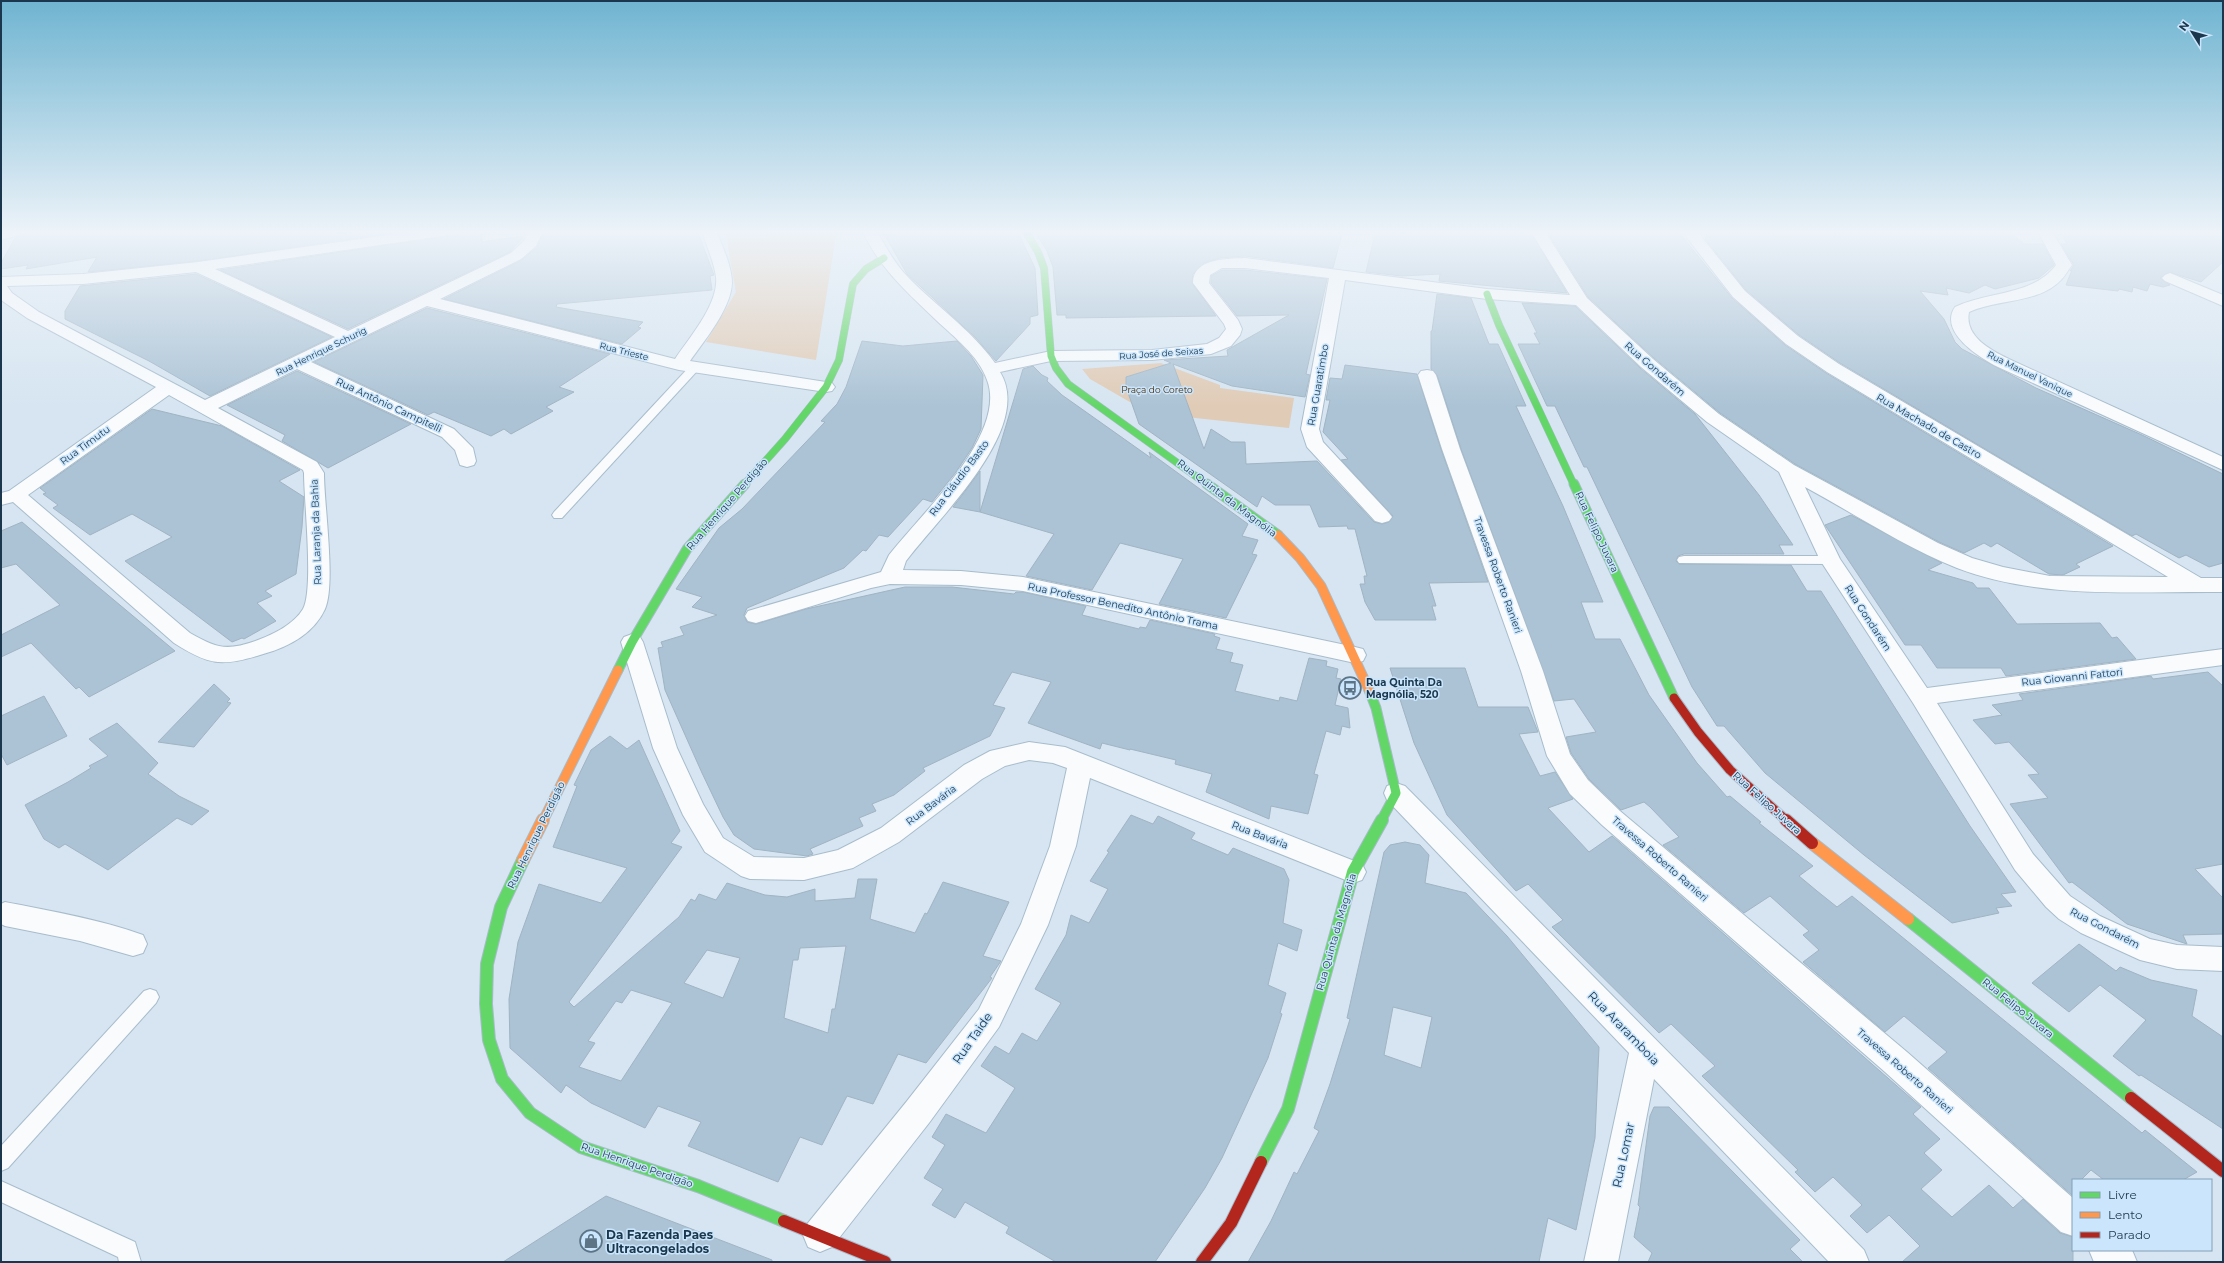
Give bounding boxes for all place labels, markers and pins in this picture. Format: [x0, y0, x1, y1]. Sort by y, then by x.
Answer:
bus stop icon: Rua Quinta Da Magnólia, 520 [1337, 675, 1363, 701]
place label: Rua Quinta Da Magnólia, 520 [1366, 676, 1442, 701]
place label: Da Fazenda Paes Ultracongelados [606, 1227, 714, 1256]
shop icon: Da Fazenda Paes Ultracongelados [578, 1228, 604, 1254]

